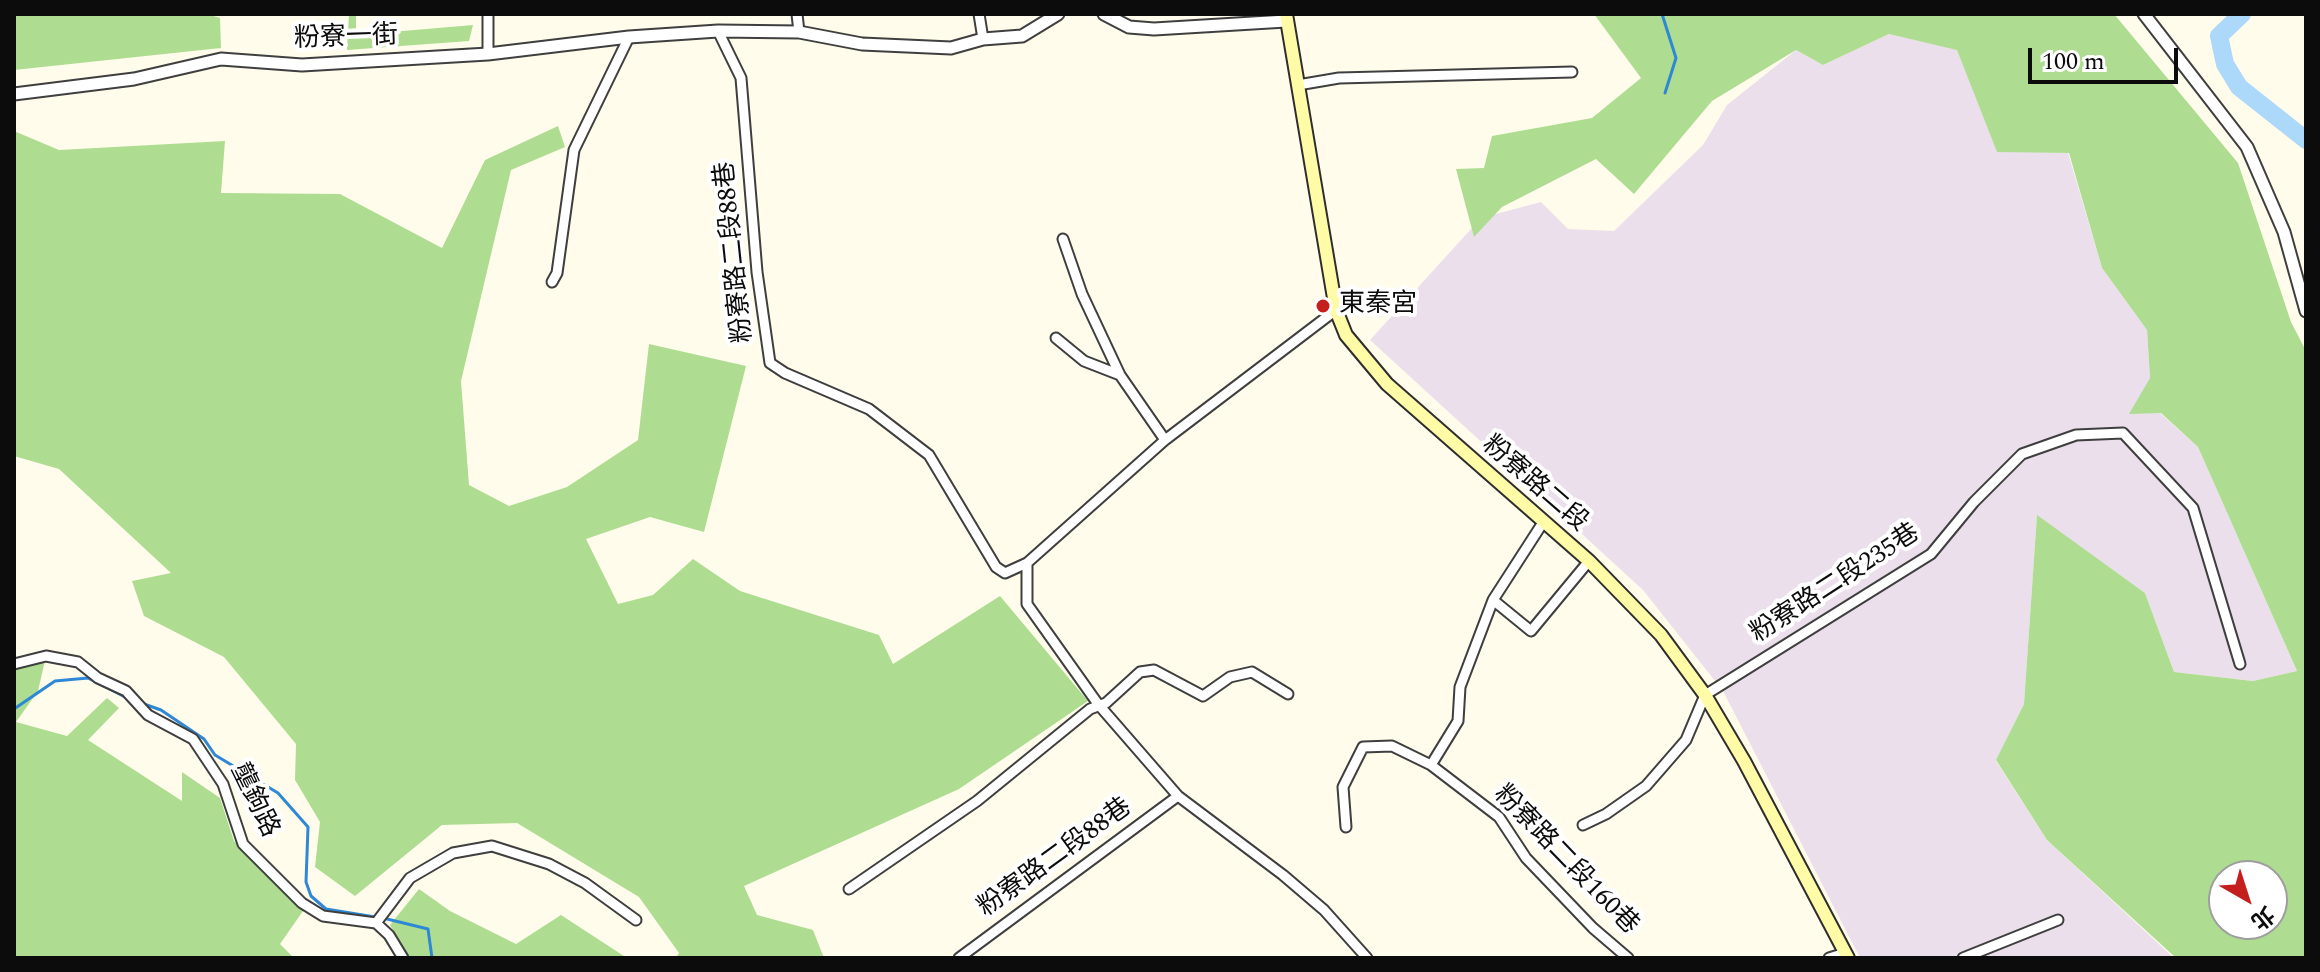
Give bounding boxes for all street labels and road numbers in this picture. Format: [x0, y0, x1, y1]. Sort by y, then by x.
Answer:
street label: 粉寮一街 [293, 22, 399, 56]
street label: 粉寮路二段88巷 [711, 160, 761, 344]
street label: 粉寮路二段 [1475, 431, 1593, 539]
street label: 粉寮路二段235巷 [1746, 519, 1926, 651]
street label: 壟鉤路 [222, 759, 284, 843]
street label: 粉寮路二段160巷 [1486, 780, 1644, 942]
street label: 粉寮路二段88巷 [973, 793, 1139, 925]

